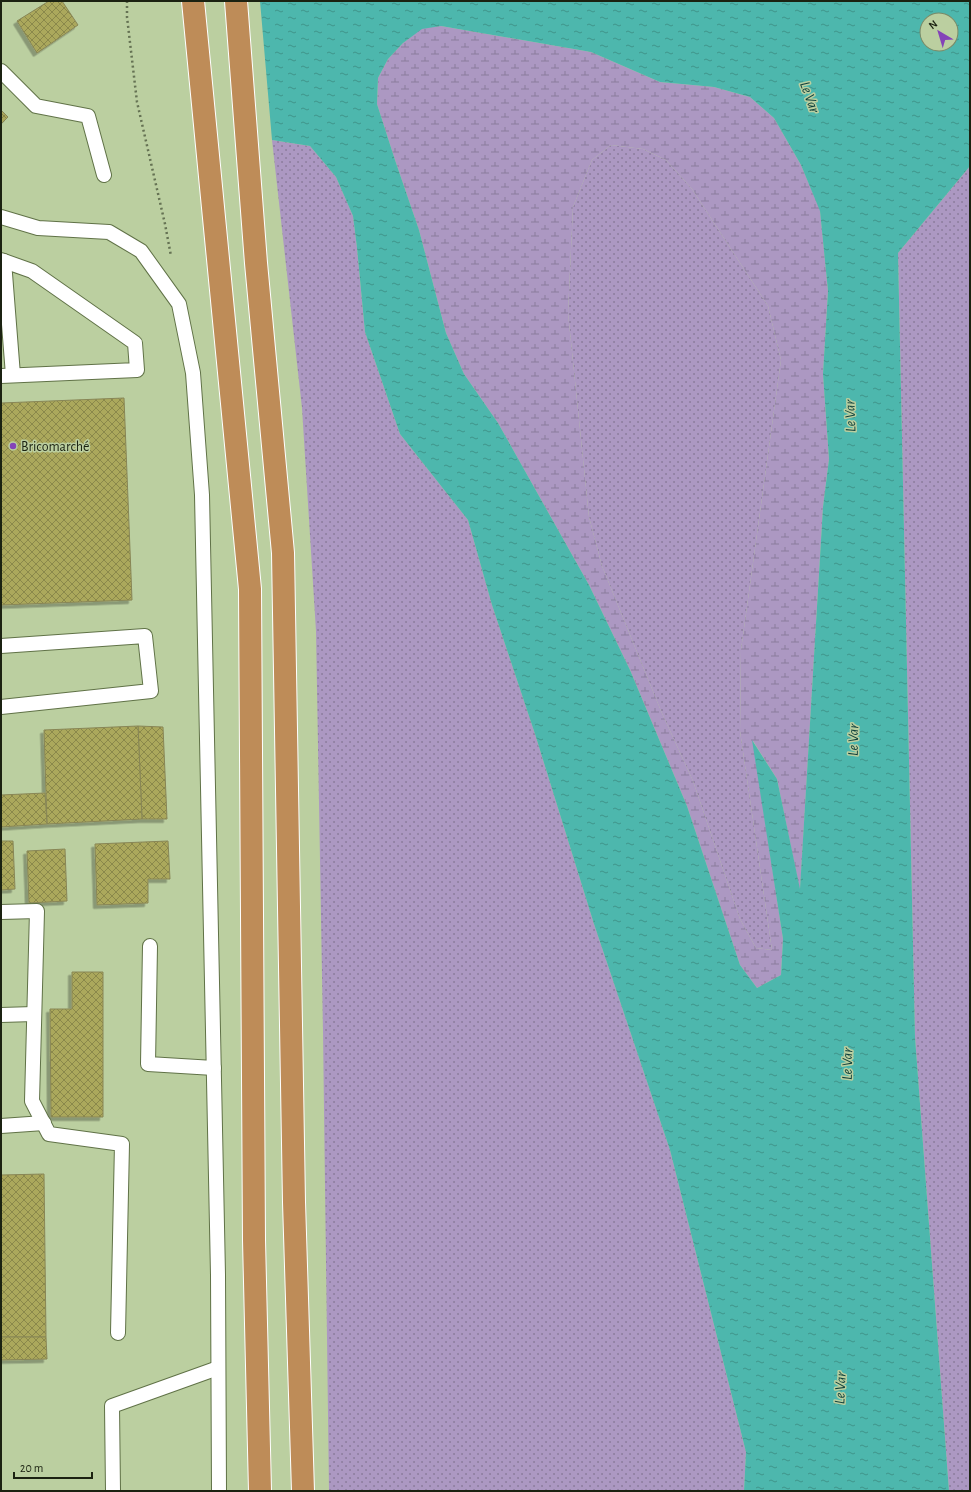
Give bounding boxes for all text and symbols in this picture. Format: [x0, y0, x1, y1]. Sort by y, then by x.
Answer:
north arrow [919, 12, 959, 52]
text: N [927, 18, 940, 31]
water label: Le Var [797, 79, 822, 116]
water label: Le Var [842, 398, 859, 432]
place label: Bricomarché [21, 440, 90, 454]
marker: Bricomarché [8, 441, 18, 451]
water label: Le Var [846, 723, 861, 756]
water label: Le Var [840, 1047, 855, 1080]
water label: Le Var [832, 1370, 849, 1405]
scale bar [14, 1454, 92, 1480]
text: 20 m [20, 1462, 43, 1474]

